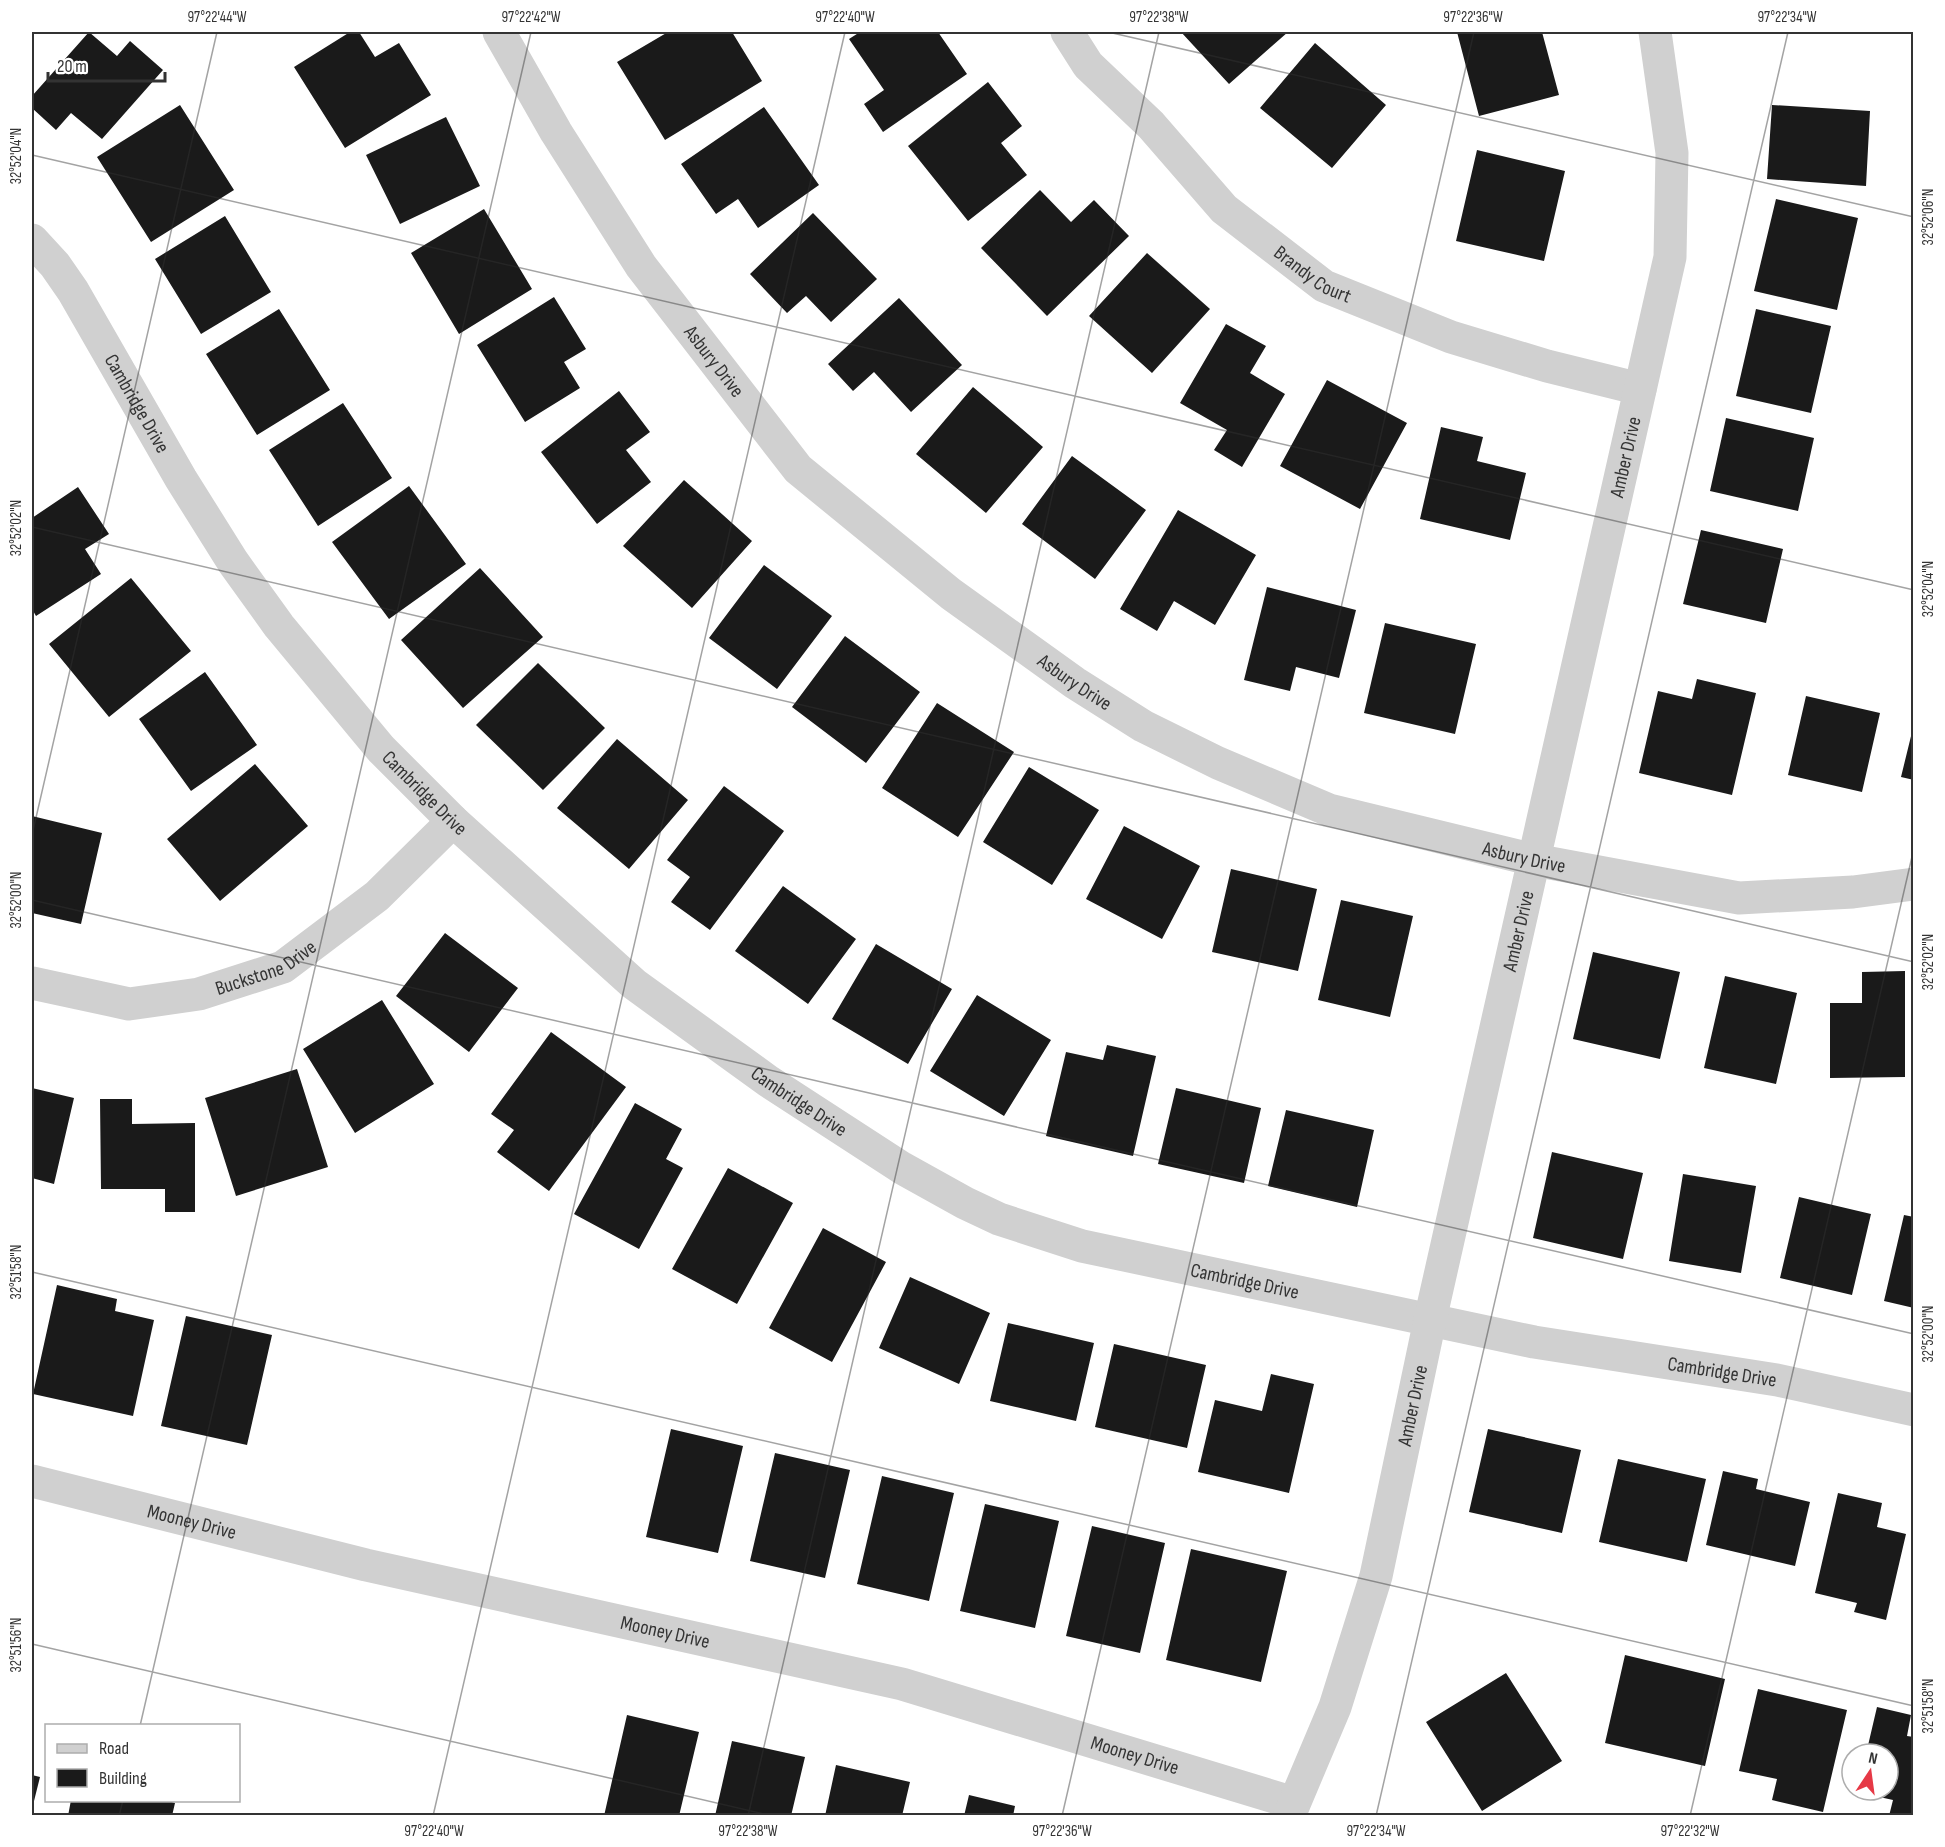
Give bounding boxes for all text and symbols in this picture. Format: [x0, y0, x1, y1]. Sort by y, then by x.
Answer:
text: 97°22'44"W [187, 8, 247, 27]
text: 97°22'42"W [501, 8, 561, 27]
text: 97°22'40"W [815, 8, 875, 27]
text: 97°22'38"W [1129, 8, 1189, 27]
text: 97°22'36"W [1443, 8, 1503, 27]
text: 97°22'34"W [1757, 8, 1817, 27]
scale bar [48, 45, 165, 83]
text: 20 m [57, 56, 87, 77]
text: 32°52'04"N [7, 128, 26, 184]
text: 32°52'06"N [1919, 189, 1938, 245]
street label: Brandy Court [1269, 241, 1355, 309]
street label: Asbury Drive [678, 320, 749, 402]
street label: Cambridge Drive [99, 350, 174, 457]
street label: Amber Drive [1605, 414, 1647, 501]
text: 32°52'02"N [7, 500, 26, 556]
text: 32°52'04"N [1919, 561, 1938, 617]
street label: Asbury Drive [1032, 649, 1116, 716]
street label: Cambridge Drive [377, 746, 472, 841]
street label: Asbury Drive [1479, 837, 1567, 879]
text: 32°52'00"N [7, 872, 26, 928]
street label: Amber Drive [1498, 889, 1540, 975]
text: 32°52'02"N [1919, 934, 1938, 990]
street label: Buckstone Drive [212, 935, 321, 1001]
street label: Cambridge Drive [746, 1062, 851, 1142]
text: 32°51'58"N [7, 1245, 26, 1299]
street label: Cambridge Drive [1188, 1258, 1301, 1305]
text: 32°52'00"N [1919, 1306, 1938, 1362]
street label: Cambridge Drive [1666, 1352, 1778, 1393]
street label: Amber Drive [1393, 1363, 1433, 1449]
street label: Mooney Drive [145, 1499, 239, 1545]
street label: Mooney Drive [618, 1611, 712, 1654]
text: 32°51'56"N [7, 1618, 26, 1672]
text: 32°51'58"N [1919, 1679, 1938, 1733]
legend [45, 1724, 240, 1802]
street label: Mooney Drive [1088, 1731, 1182, 1780]
text: Road [99, 1738, 129, 1759]
north arrow [1840, 1742, 1900, 1802]
text: N [1867, 1749, 1879, 1769]
text: Building [99, 1768, 147, 1789]
text: 97°22'40"W [404, 1822, 464, 1841]
text: 97°22'38"W [718, 1822, 778, 1841]
text: 97°22'36"W [1032, 1822, 1092, 1841]
text: 97°22'34"W [1346, 1822, 1406, 1841]
text: 97°22'32"W [1660, 1822, 1720, 1841]

